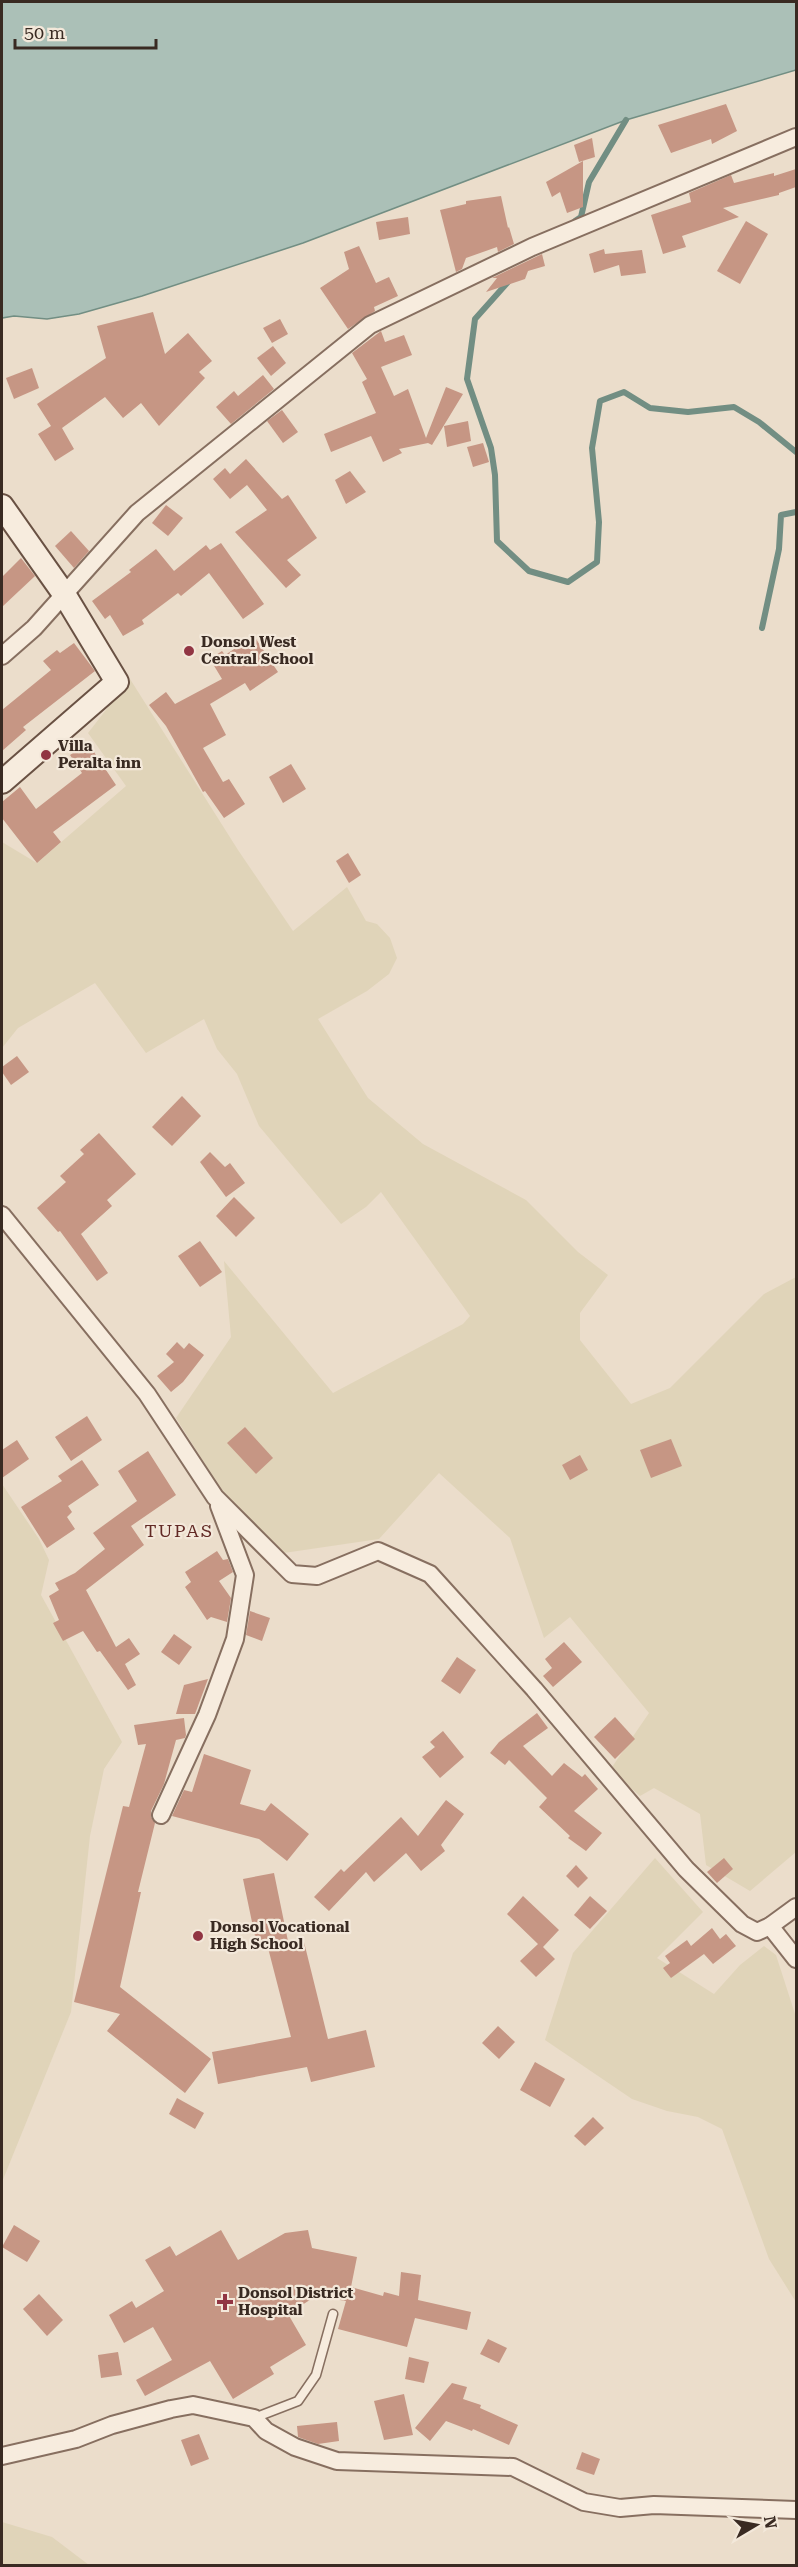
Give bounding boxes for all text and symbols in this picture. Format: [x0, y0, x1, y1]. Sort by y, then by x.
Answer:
scale bar [15, 12, 156, 50]
text: 50 m [24, 22, 65, 43]
place label: Donsol West Central School [201, 633, 314, 668]
marker: Donsol West Central School [182, 644, 196, 658]
place label: Villa Peralta inn [58, 737, 141, 772]
marker: Villa Peralta inn [39, 748, 53, 762]
district label: TUPAS [144, 1520, 214, 1541]
place label: Donsol Vocational High School [210, 1918, 350, 1953]
marker: Donsol Vocational High School [191, 1929, 205, 1943]
place label: Donsol District Hospital [238, 2284, 353, 2319]
marker: Donsol District Hospital [216, 2293, 234, 2311]
north arrow [726, 2495, 786, 2555]
text: N [760, 2515, 781, 2530]

